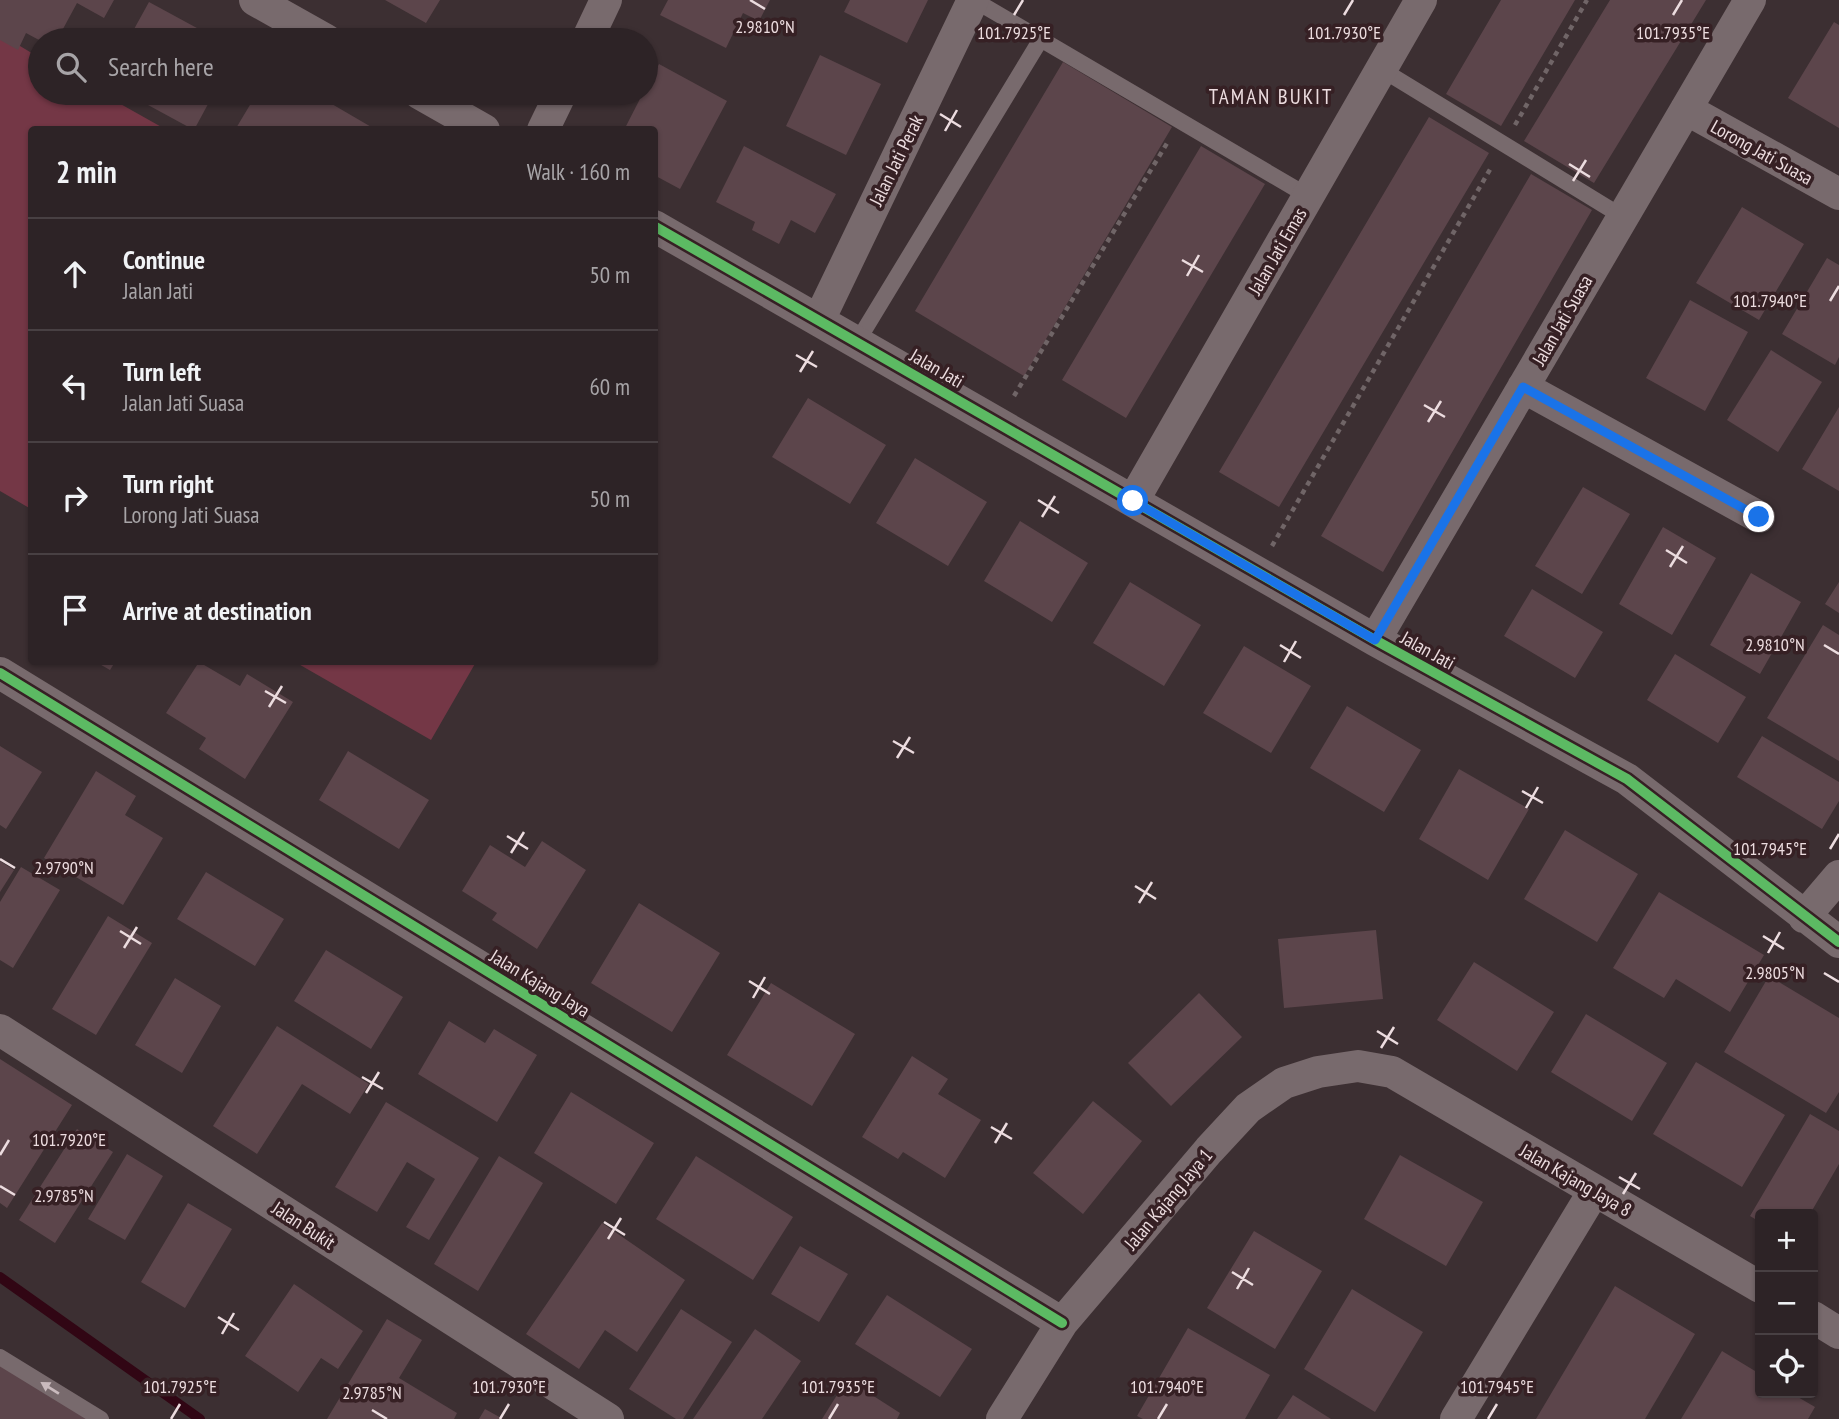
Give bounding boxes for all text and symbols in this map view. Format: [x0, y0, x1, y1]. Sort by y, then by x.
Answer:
text: 2.9810°N [735, 15, 795, 38]
text: 101.7925°E [977, 21, 1051, 44]
text: 101.7930°E [1307, 21, 1381, 44]
text: 101.7935°E [1636, 21, 1710, 44]
search box [28, 28, 658, 105]
icon: search [52, 48, 90, 86]
text: Search here [108, 50, 214, 83]
district label: TAMAN BUKIT [1209, 83, 1333, 110]
street label: Jalan Jati Perak [863, 110, 929, 210]
street label: Lorong Jati Suasa [1707, 114, 1817, 190]
text: 2 min [56, 152, 117, 191]
text: Walk · 160 m [527, 157, 630, 186]
street label: Jalan Jati Emas [1242, 203, 1312, 300]
text: Continue [123, 243, 205, 276]
icon: ahead [56, 255, 94, 293]
text: 50 m [589, 260, 630, 289]
street label: Jalan Jati Suasa [1526, 271, 1597, 370]
text: Jalan Jati [123, 276, 193, 305]
text: 101.7940°E [1733, 289, 1807, 312]
street label: Jalan Jati [905, 343, 968, 393]
text: Turn left [123, 355, 201, 388]
icon: left [56, 367, 94, 405]
text: 60 m [589, 372, 630, 401]
text: Jalan Jati Suasa [123, 388, 244, 417]
text: Turn right [123, 467, 214, 500]
icon: right [56, 479, 94, 517]
text: 50 m [589, 484, 630, 513]
route start [1117, 485, 1148, 516]
text: Lorong Jati Suasa [123, 500, 260, 529]
route end [1743, 501, 1774, 532]
icon: arrive [56, 591, 94, 629]
text: Arrive at destination [123, 594, 312, 627]
street label: Jalan Jati [1396, 625, 1459, 675]
text: 2.9810°N [1745, 633, 1805, 656]
text: 101.7945°E [1733, 837, 1807, 860]
text: 2.9790°N [34, 856, 94, 879]
street label: Jalan Kajang Jaya [485, 943, 594, 1022]
text: 2.9805°N [1745, 961, 1805, 984]
text: 101.7920°E [32, 1128, 106, 1151]
street label: Jalan Kajang Jaya 8 [1515, 1138, 1636, 1222]
street label: Jalan Kajang Jaya 1 [1118, 1143, 1217, 1255]
text: 2.9785°N [34, 1184, 94, 1207]
street label: Jalan Bukit [267, 1195, 341, 1255]
map controls [1755, 1209, 1818, 1398]
button: + [1755, 1209, 1818, 1272]
button: − [1755, 1272, 1818, 1335]
button: locate [1755, 1335, 1818, 1398]
text: 101.7925°E [143, 1375, 217, 1398]
text: 101.7930°E [472, 1375, 546, 1398]
text: 101.7935°E [801, 1375, 875, 1398]
text: 101.7940°E [1130, 1375, 1204, 1398]
text: 101.7945°E [1460, 1375, 1534, 1398]
one-way arrow [41, 1381, 60, 1394]
text: 2.9785°N [342, 1381, 402, 1404]

